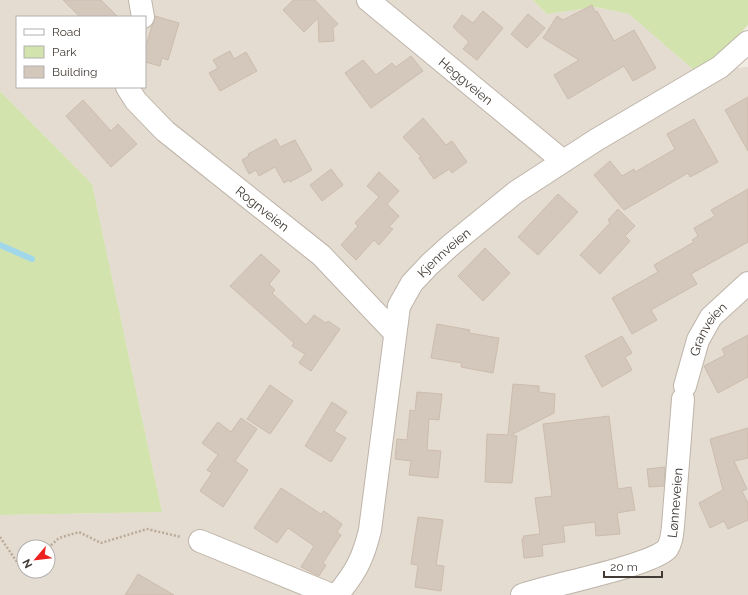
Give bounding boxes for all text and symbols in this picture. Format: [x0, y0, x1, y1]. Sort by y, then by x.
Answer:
legend [16, 16, 146, 88]
text: Road [52, 25, 81, 39]
text: Park [52, 45, 77, 59]
street label: Heggveien [436, 54, 496, 108]
text: Building [52, 65, 98, 79]
street label: Rognveien [233, 183, 292, 234]
street label: Kjennveien [414, 225, 473, 280]
street label: Granveien [686, 299, 729, 358]
street label: Lønneveien [664, 467, 685, 539]
north arrow [16, 539, 56, 579]
scale bar [604, 553, 662, 579]
text: N [20, 557, 35, 570]
text: 20 m [610, 560, 638, 574]

